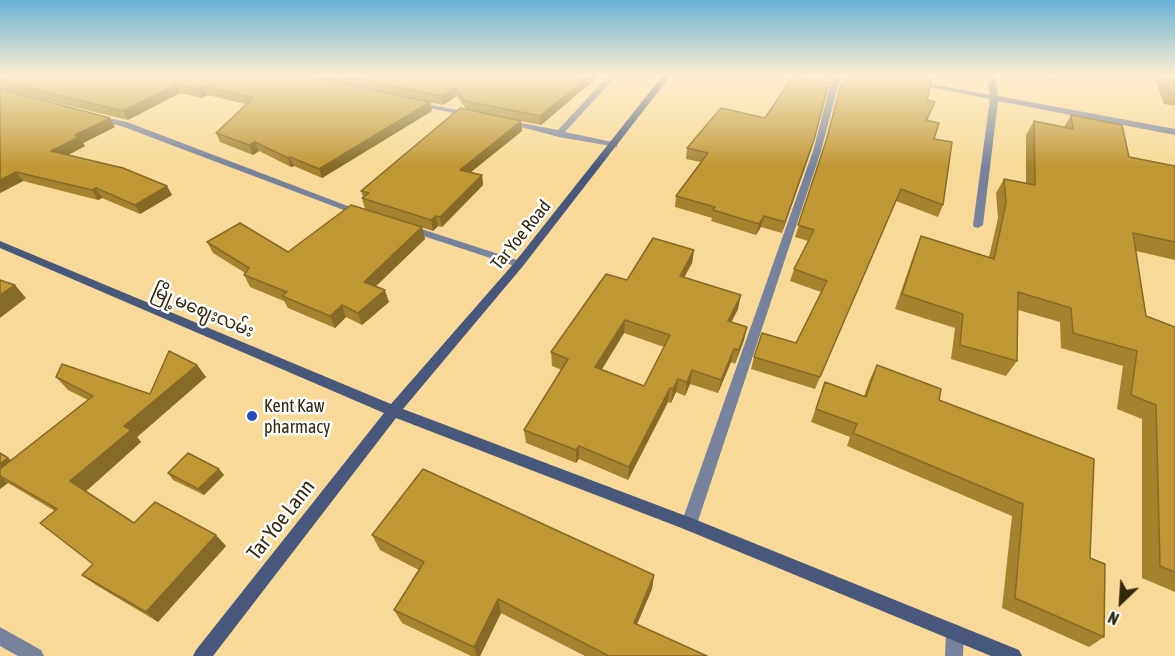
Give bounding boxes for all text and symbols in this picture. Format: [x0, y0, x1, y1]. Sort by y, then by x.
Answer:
street label: Tar Yoe Road [486, 196, 556, 274]
street label: မြို့မဈေးလမ်း [149, 280, 257, 342]
place label: Kent Kaw pharmacy [264, 395, 330, 438]
marker: Kent Kaw pharmacy [245, 409, 259, 423]
street label: Tar Yoe Lann [242, 475, 320, 565]
north arrow [1091, 572, 1151, 632]
text: N [1105, 608, 1121, 628]

